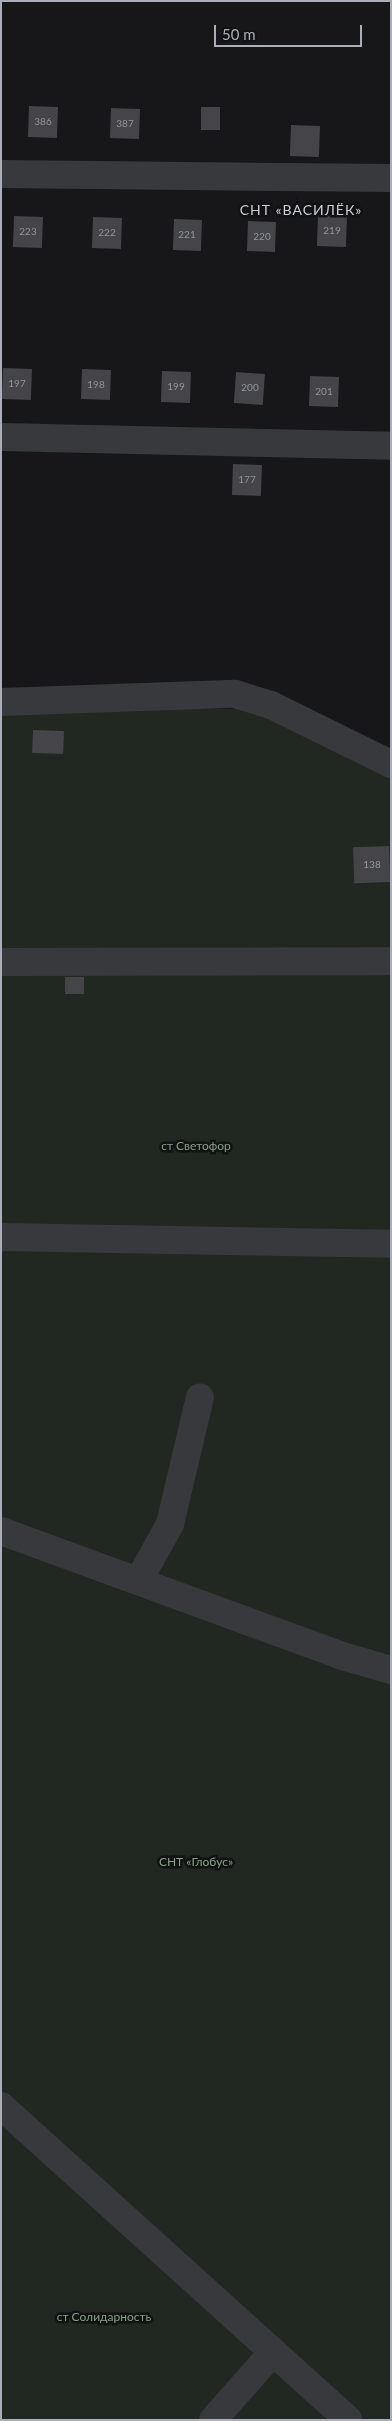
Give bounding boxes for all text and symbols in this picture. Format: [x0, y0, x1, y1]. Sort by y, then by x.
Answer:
scale bar [217, 15, 364, 47]
text: 50 m [222, 25, 256, 43]
house number: 386 [34, 116, 52, 128]
house number: 387 [116, 118, 134, 130]
district label: СНТ «ВАСИЛЁК» [238, 202, 364, 218]
house number: 219 [323, 225, 341, 237]
house number: 223 [19, 226, 37, 238]
house number: 222 [98, 227, 116, 239]
house number: 221 [178, 229, 196, 241]
house number: 220 [253, 231, 271, 243]
house number: 197 [8, 378, 26, 390]
house number: 198 [87, 379, 105, 391]
house number: 199 [167, 381, 185, 393]
house number: 200 [241, 382, 259, 394]
house number: 201 [315, 386, 333, 398]
house number: 177 [238, 474, 256, 486]
house number: 138 [363, 859, 381, 871]
park label: ст Светофор [161, 1139, 231, 1153]
park label: СНТ «Глобус» [159, 1855, 233, 1869]
park label: ст Солидарность [57, 2310, 151, 2324]

